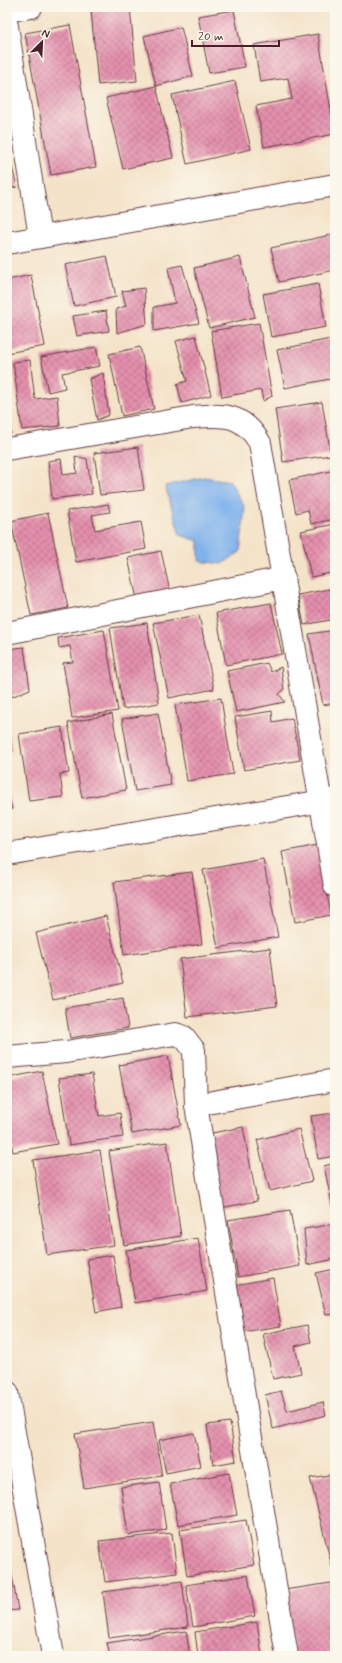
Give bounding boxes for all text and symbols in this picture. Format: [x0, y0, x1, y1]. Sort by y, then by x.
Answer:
north arrow [22, 22, 62, 62]
scale bar [192, 22, 279, 48]
text: N [39, 26, 52, 42]
text: 20 m [198, 29, 224, 45]

